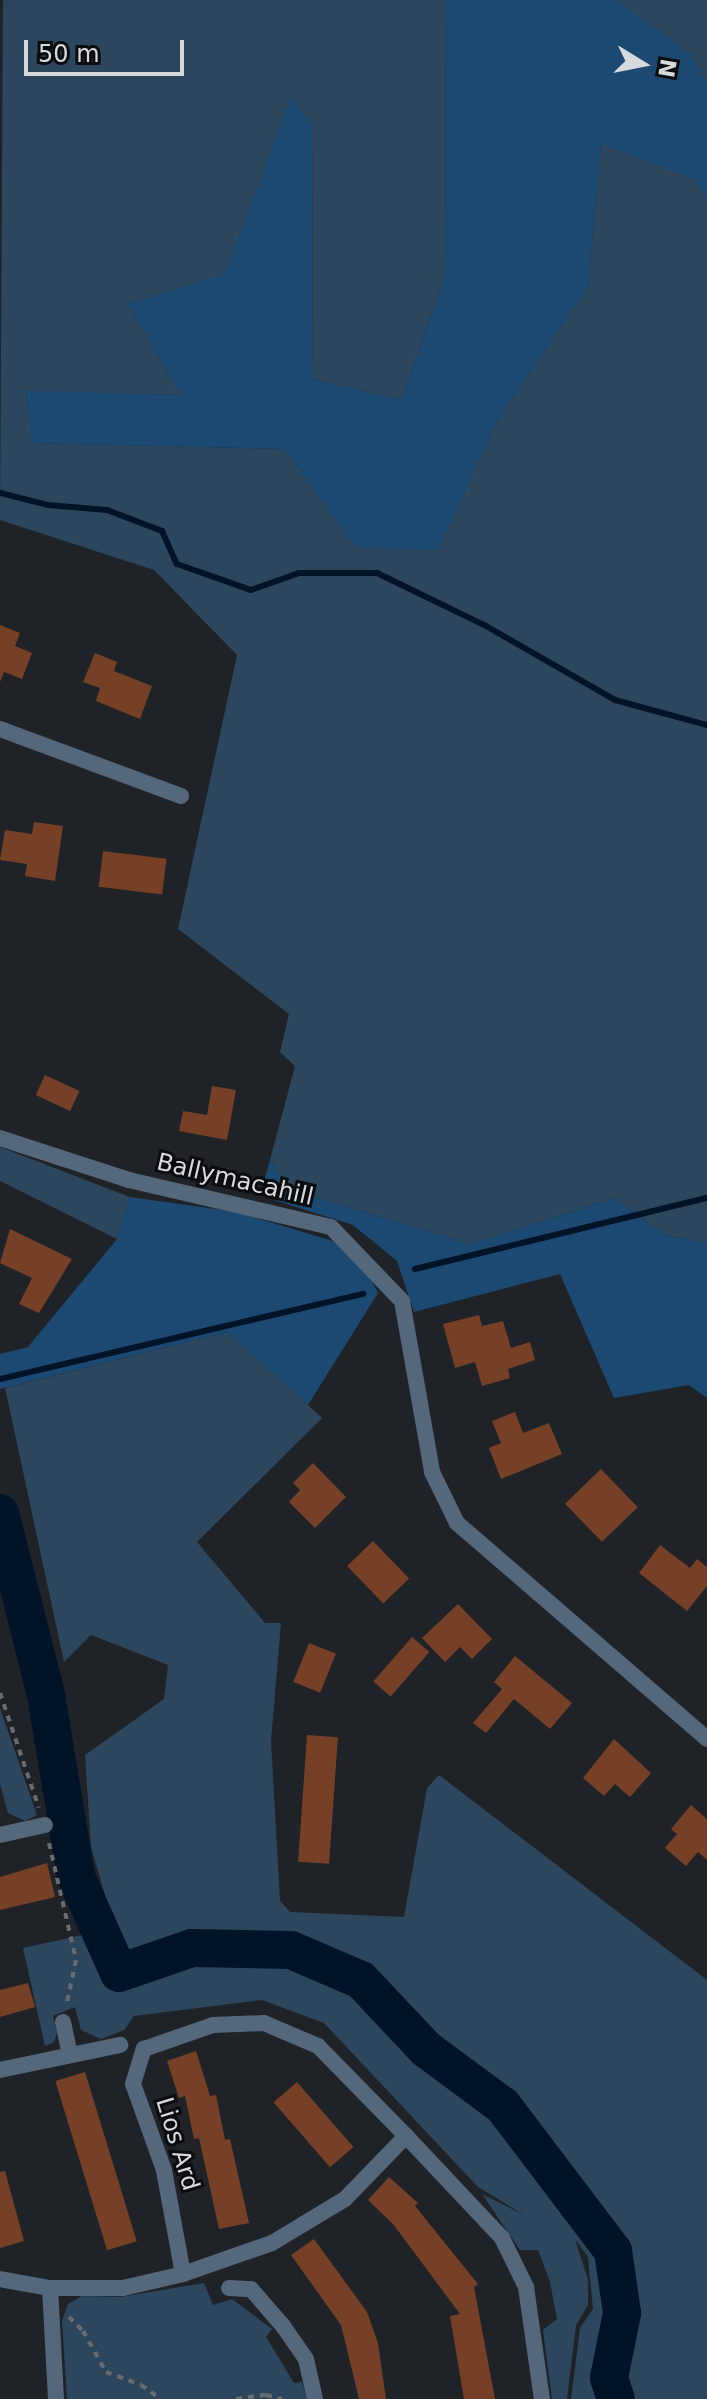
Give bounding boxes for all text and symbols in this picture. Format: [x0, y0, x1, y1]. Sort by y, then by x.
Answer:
scale bar [28, 24, 188, 74]
north arrow [603, 24, 683, 104]
text: 50 m [38, 40, 100, 68]
text: N [653, 57, 681, 79]
street label: Ballymacahill [154, 1148, 316, 1212]
street label: Lios Ard [149, 2094, 205, 2194]

